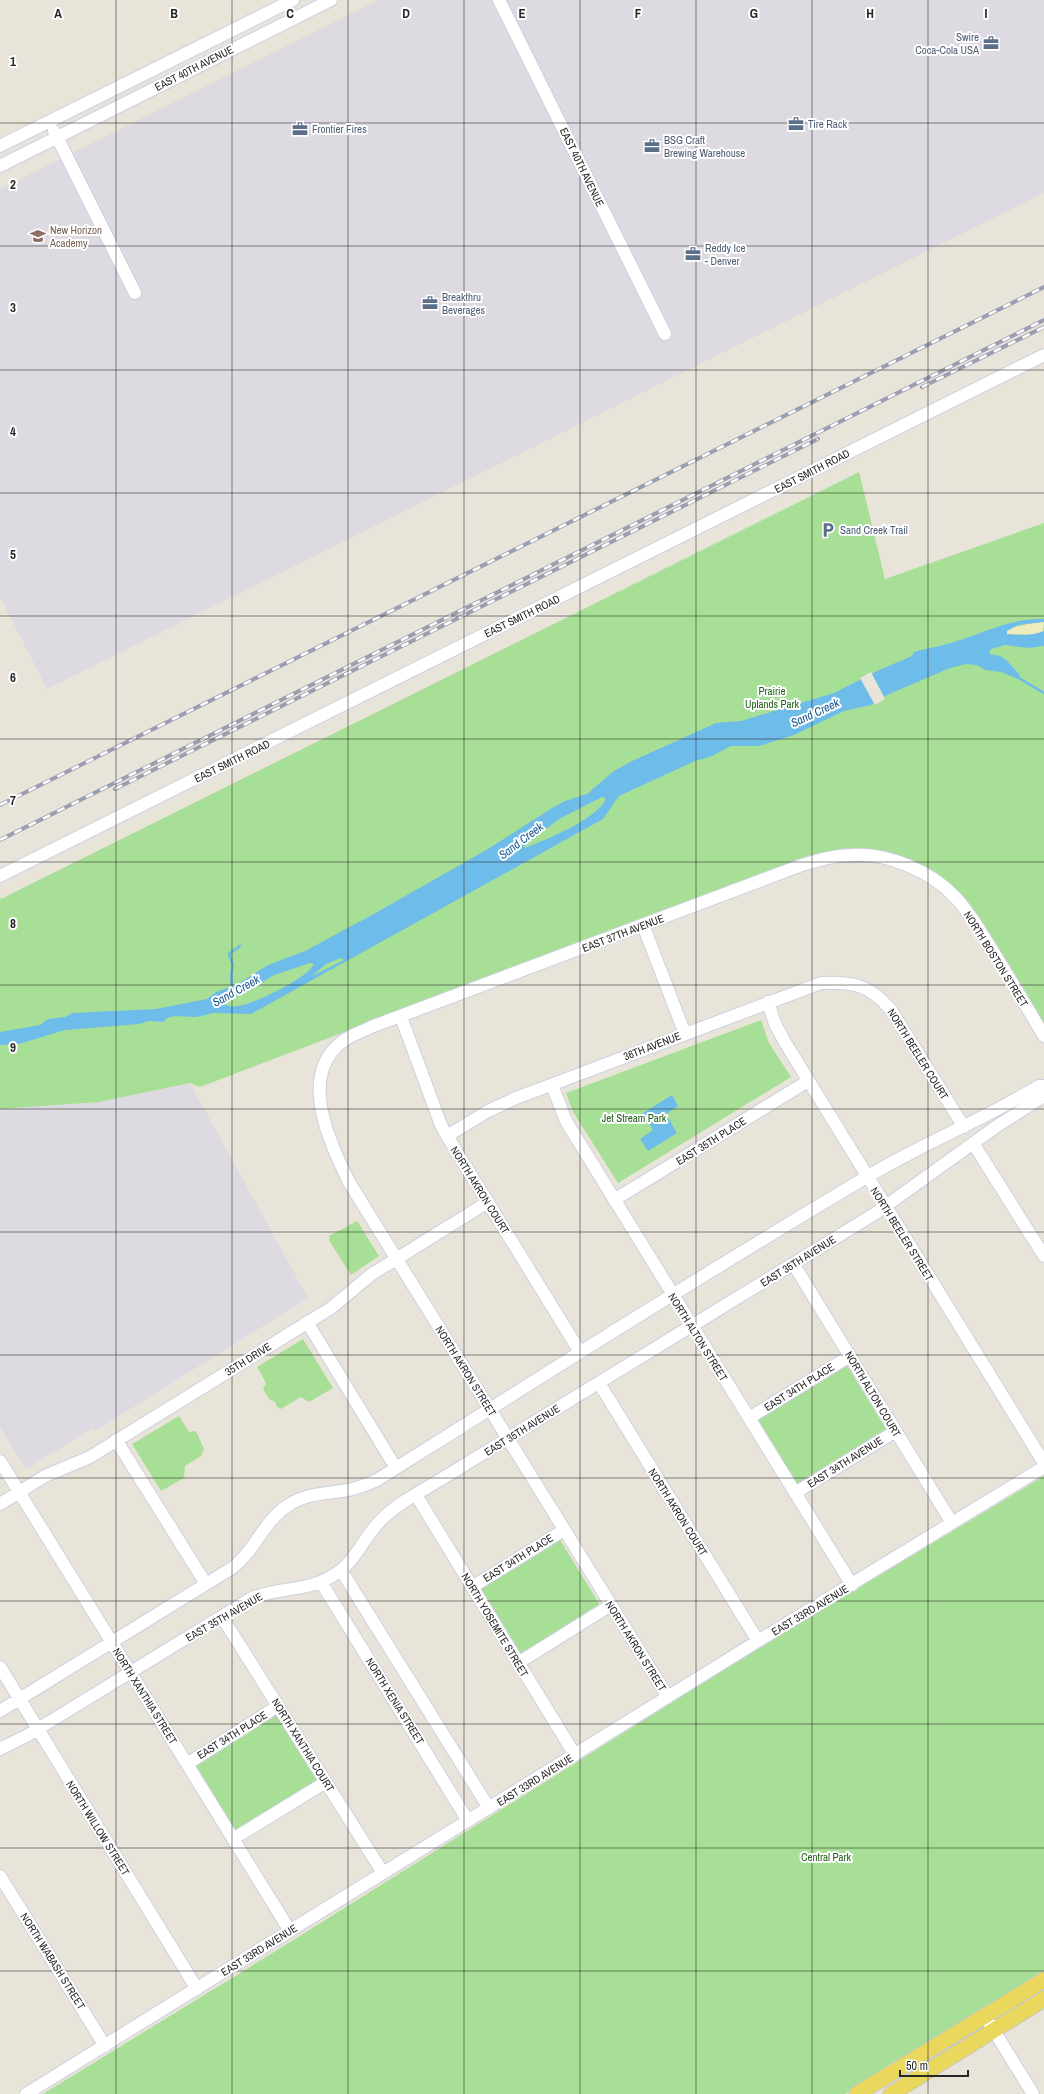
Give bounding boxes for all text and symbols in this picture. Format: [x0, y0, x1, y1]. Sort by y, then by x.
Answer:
text: A [54, 5, 62, 22]
text: B [170, 5, 178, 22]
text: C [286, 5, 294, 22]
text: D [402, 5, 410, 22]
text: E [518, 5, 526, 22]
text: F [635, 5, 642, 22]
text: G [750, 5, 758, 22]
text: H [866, 5, 874, 22]
text: I [985, 5, 988, 22]
place label: Swire Coca-Cola USA [915, 30, 980, 57]
office icon: Swire Coca-Cola USA [982, 34, 1000, 52]
street label: EAST 40TH AVENUE [152, 42, 236, 94]
text: 1 [10, 53, 16, 70]
office icon: Tire Rack [787, 115, 805, 133]
place label: Tire Rack [808, 117, 847, 131]
office icon: Frontier Fires [291, 120, 309, 138]
place label: Frontier Fires [312, 122, 367, 136]
street label: EAST 40TH AVENUE [557, 125, 607, 209]
place label: BSG Craft Brewing Warehouse [664, 133, 745, 160]
office icon: BSG Craft Brewing Warehouse [643, 137, 661, 155]
text: 2 [10, 176, 16, 193]
place label: New Horizon Academy [49, 223, 102, 250]
school or university icon: New Horizon Academy [29, 227, 47, 245]
place label: Reddy Ice - Denver [705, 241, 746, 268]
office icon: Reddy Ice - Denver [684, 245, 702, 263]
place label: Breakthru Beverages [442, 290, 486, 317]
office icon: Breakthru Beverages [421, 294, 439, 312]
text: 3 [10, 299, 16, 316]
text: 4 [10, 423, 16, 440]
street label: EAST SMITH ROAD [772, 446, 852, 496]
parking icon: Sand Creek Trail [819, 521, 837, 539]
place label: Sand Creek Trail [840, 523, 908, 537]
text: 5 [10, 546, 16, 563]
street label: EAST SMITH ROAD [482, 592, 562, 640]
text: 6 [10, 669, 16, 686]
park label: Prairie Uplands Park [745, 684, 800, 711]
water label: Sand Creek [788, 694, 843, 731]
street label: EAST SMITH ROAD [192, 737, 272, 785]
text: 7 [10, 792, 16, 809]
water label: Sand Creek [495, 818, 547, 863]
street label: NORTH BOSTON STREET [961, 908, 1031, 1010]
street label: EAST 37TH AVENUE [580, 911, 666, 955]
text: 8 [10, 915, 16, 932]
water label: Sand Creek [209, 971, 264, 1011]
street label: NORTH BEELER COURT [884, 1006, 952, 1102]
street label: 36TH AVENUE [621, 1029, 683, 1063]
text: 9 [10, 1039, 16, 1056]
park label: Jet Stream Park [602, 1111, 667, 1125]
street label: EAST 35TH PLACE [673, 1114, 749, 1168]
street label: NORTH AKRON COURT [447, 1144, 513, 1237]
street label: NORTH BEELER STREET [867, 1184, 937, 1284]
street label: EAST 35TH AVENUE [758, 1232, 838, 1290]
street label: NORTH ALTON STREET [665, 1290, 731, 1384]
street label: NORTH AKRON STREET [432, 1323, 500, 1419]
street label: 35TH DRIVE [222, 1339, 274, 1379]
street label: NORTH ALTON COURT [842, 1349, 904, 1440]
street label: EAST 34TH PLACE [761, 1360, 837, 1414]
street label: EAST 35TH AVENUE [482, 1401, 562, 1459]
street label: EAST 34TH AVENUE [805, 1433, 885, 1491]
street label: NORTH AKRON COURT [645, 1466, 711, 1559]
street label: EAST 34TH PLACE [480, 1531, 556, 1585]
street label: NORTH YOSEMITE STREET [458, 1570, 532, 1680]
street label: EAST 33RD AVENUE [769, 1581, 851, 1639]
street label: EAST 35TH AVENUE [183, 1589, 265, 1645]
street label: NORTH AKRON STREET [602, 1598, 670, 1694]
street label: NORTH XANTHIA STREET [110, 1645, 181, 1747]
street label: NORTH XENIA STREET [363, 1655, 427, 1747]
street label: NORTH XANTHIA COURT [269, 1696, 338, 1795]
street label: EAST 34TH PLACE [194, 1708, 270, 1762]
street label: EAST 33RD AVENUE [494, 1751, 576, 1809]
street label: NORTH WILLOW STREET [63, 1778, 133, 1878]
park label: Central Park [801, 1850, 852, 1864]
street label: NORTH WABASH STREET [18, 1910, 89, 2012]
street label: EAST 33RD AVENUE [218, 1921, 300, 1979]
scale bar [900, 2052, 968, 2078]
text: 50 m [906, 2058, 928, 2074]

